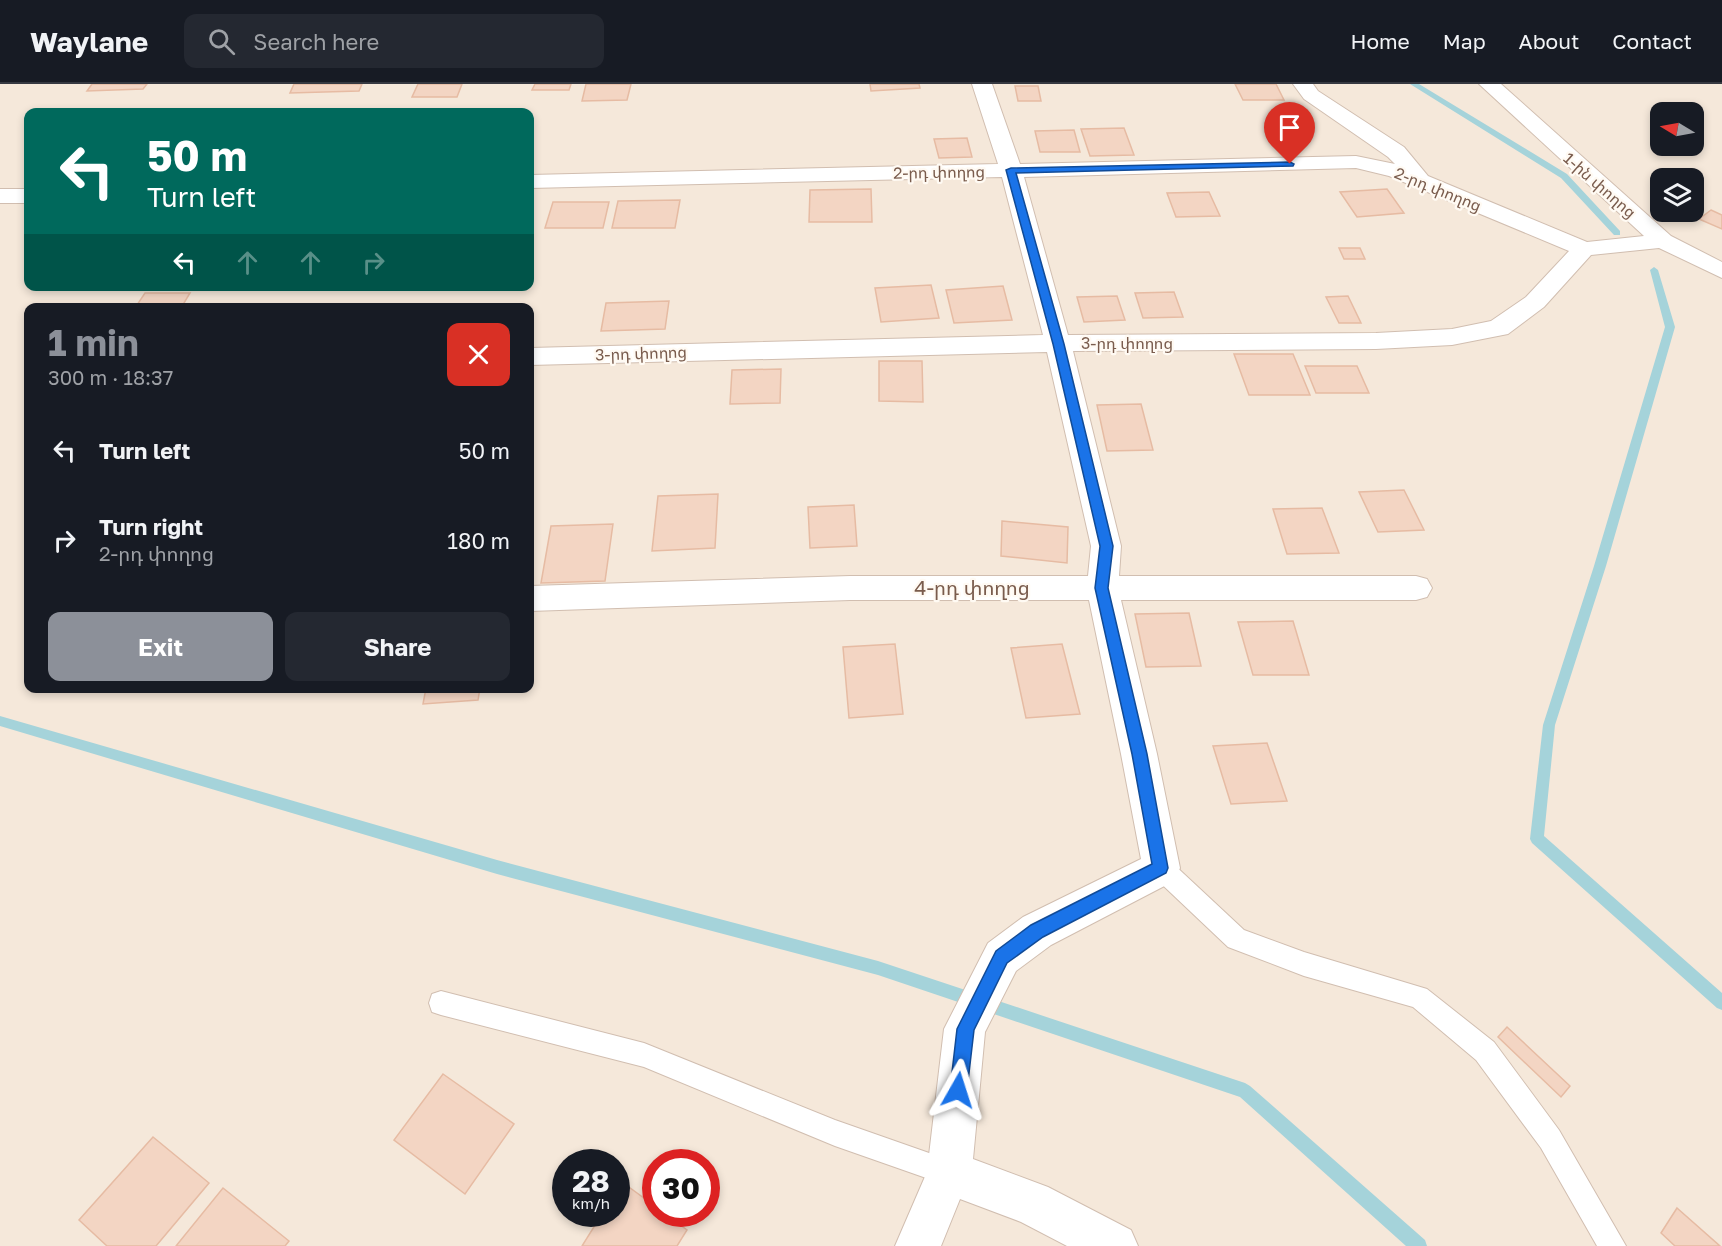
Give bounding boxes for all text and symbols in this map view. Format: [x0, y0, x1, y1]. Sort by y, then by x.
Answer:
search box [184, 14, 604, 68]
text: Waylane [30, 25, 148, 58]
icon: search [205, 25, 238, 58]
text: Search here [253, 28, 379, 55]
text: Home [1350, 28, 1410, 54]
text: Map [1443, 28, 1486, 54]
text: About [1519, 28, 1579, 54]
text: Contact [1612, 28, 1692, 54]
pin [1264, 102, 1315, 164]
north arrow [1650, 102, 1704, 156]
map controls [1650, 102, 1704, 222]
icon: arrive [1273, 111, 1306, 144]
text: 50 m [147, 130, 247, 180]
icon: left [48, 132, 126, 210]
street label: 1-ին փողոց [1560, 148, 1640, 222]
street label: 2-րդ փողոց [893, 161, 985, 183]
street label: 2-րդ փողոց [1392, 163, 1484, 215]
button: layers [1650, 168, 1704, 222]
text: Turn left [147, 181, 256, 213]
icon: left [168, 246, 201, 279]
icon: ahead [231, 246, 264, 279]
icon: ahead [294, 246, 327, 279]
icon: right [357, 246, 390, 279]
text: 1 min [48, 321, 139, 364]
button: close [447, 323, 510, 386]
street label: 3-րդ փողոց [1081, 333, 1173, 353]
street label: 3-րդ փողոց [595, 341, 687, 365]
text: 300 m · 18:37 [48, 365, 173, 389]
icon: left [48, 434, 81, 467]
text: Turn left [99, 437, 190, 464]
text: 50 m [459, 437, 510, 464]
text: Turn right [99, 513, 203, 540]
icon: right [48, 524, 81, 557]
text: 180 m [447, 527, 510, 554]
text: 2-րդ փողոց [99, 541, 214, 565]
street label: 4-րդ փողոց [914, 575, 1030, 600]
button: Exit [48, 612, 273, 681]
button: Share [285, 612, 510, 681]
position arrow [926, 1058, 990, 1122]
speed limit sign: 30 [642, 1149, 720, 1227]
text: 28 [572, 1163, 610, 1199]
text: km/h [572, 1194, 610, 1212]

